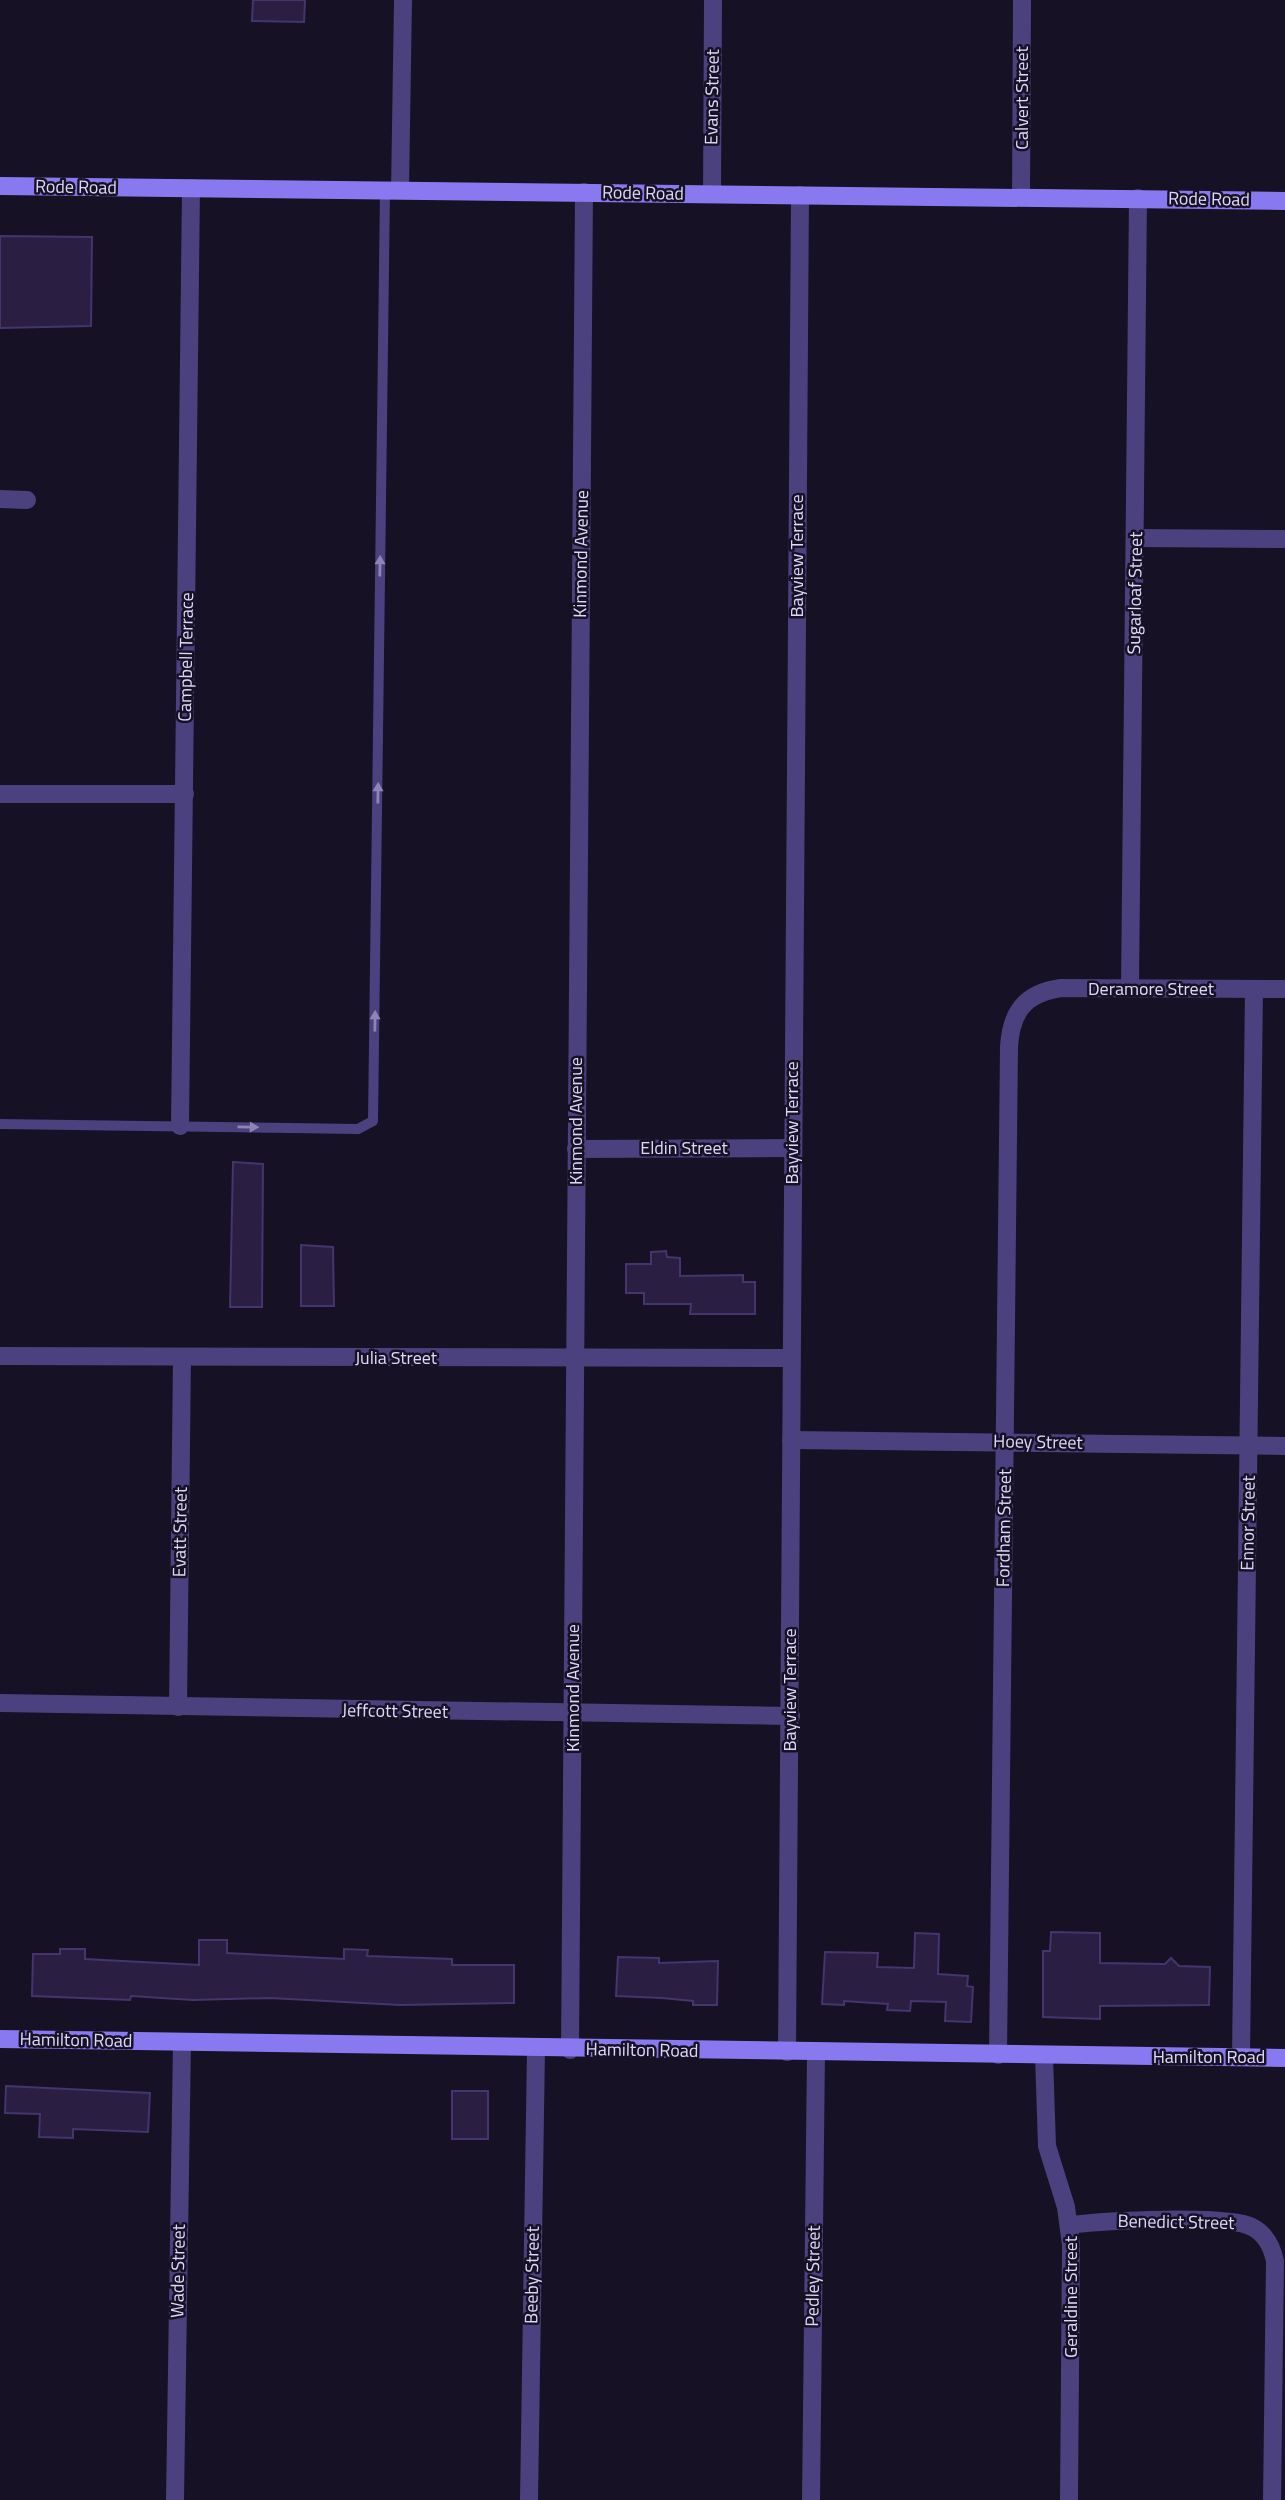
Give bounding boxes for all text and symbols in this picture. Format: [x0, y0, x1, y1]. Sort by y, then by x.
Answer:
street label: Calvert Street [1008, 46, 1035, 150]
street label: Evans Street [697, 48, 726, 145]
street label: Rode Road [35, 172, 117, 201]
street label: Rode Road [602, 178, 684, 207]
street label: Rode Road [1168, 184, 1250, 213]
street label: Kinmond Avenue [566, 490, 595, 618]
street label: Bayview Terrace [783, 494, 810, 618]
street label: Sugarloaf Street [1120, 531, 1149, 655]
one-way arrow [375, 555, 386, 577]
street label: Campbell Terrace [171, 592, 200, 722]
one-way arrow [372, 782, 384, 804]
street label: Deramore Street [1088, 975, 1215, 1002]
one-way arrow [369, 1010, 381, 1032]
street label: Kinmond Avenue [562, 1057, 589, 1185]
street label: Bayview Terrace [778, 1061, 805, 1185]
one-way arrow [238, 1121, 260, 1133]
street label: Eldin Street [640, 1134, 728, 1161]
street label: Julia Street [355, 1344, 438, 1371]
street label: Hoey Street [993, 1427, 1084, 1456]
street label: Fordham Street [989, 1468, 1018, 1587]
street label: Ennor Street [1233, 1474, 1262, 1571]
street label: Evatt Street [165, 1486, 194, 1577]
street label: Kinmond Avenue [559, 1624, 586, 1752]
street label: Bayview Terrace [776, 1628, 803, 1752]
street label: Jeffcott Street [342, 1696, 449, 1725]
street label: Hamilton Road [19, 2025, 133, 2054]
street label: Hamilton Road [585, 2035, 699, 2064]
street label: Hamilton Road [1153, 2043, 1265, 2070]
street label: Benedict Street [1117, 2207, 1235, 2236]
street label: Wade Street [163, 2223, 192, 2318]
street label: Pedley Street [798, 2224, 827, 2327]
street label: Beeby Street [517, 2225, 546, 2324]
street label: Geraldine Street [1057, 2235, 1084, 2358]

